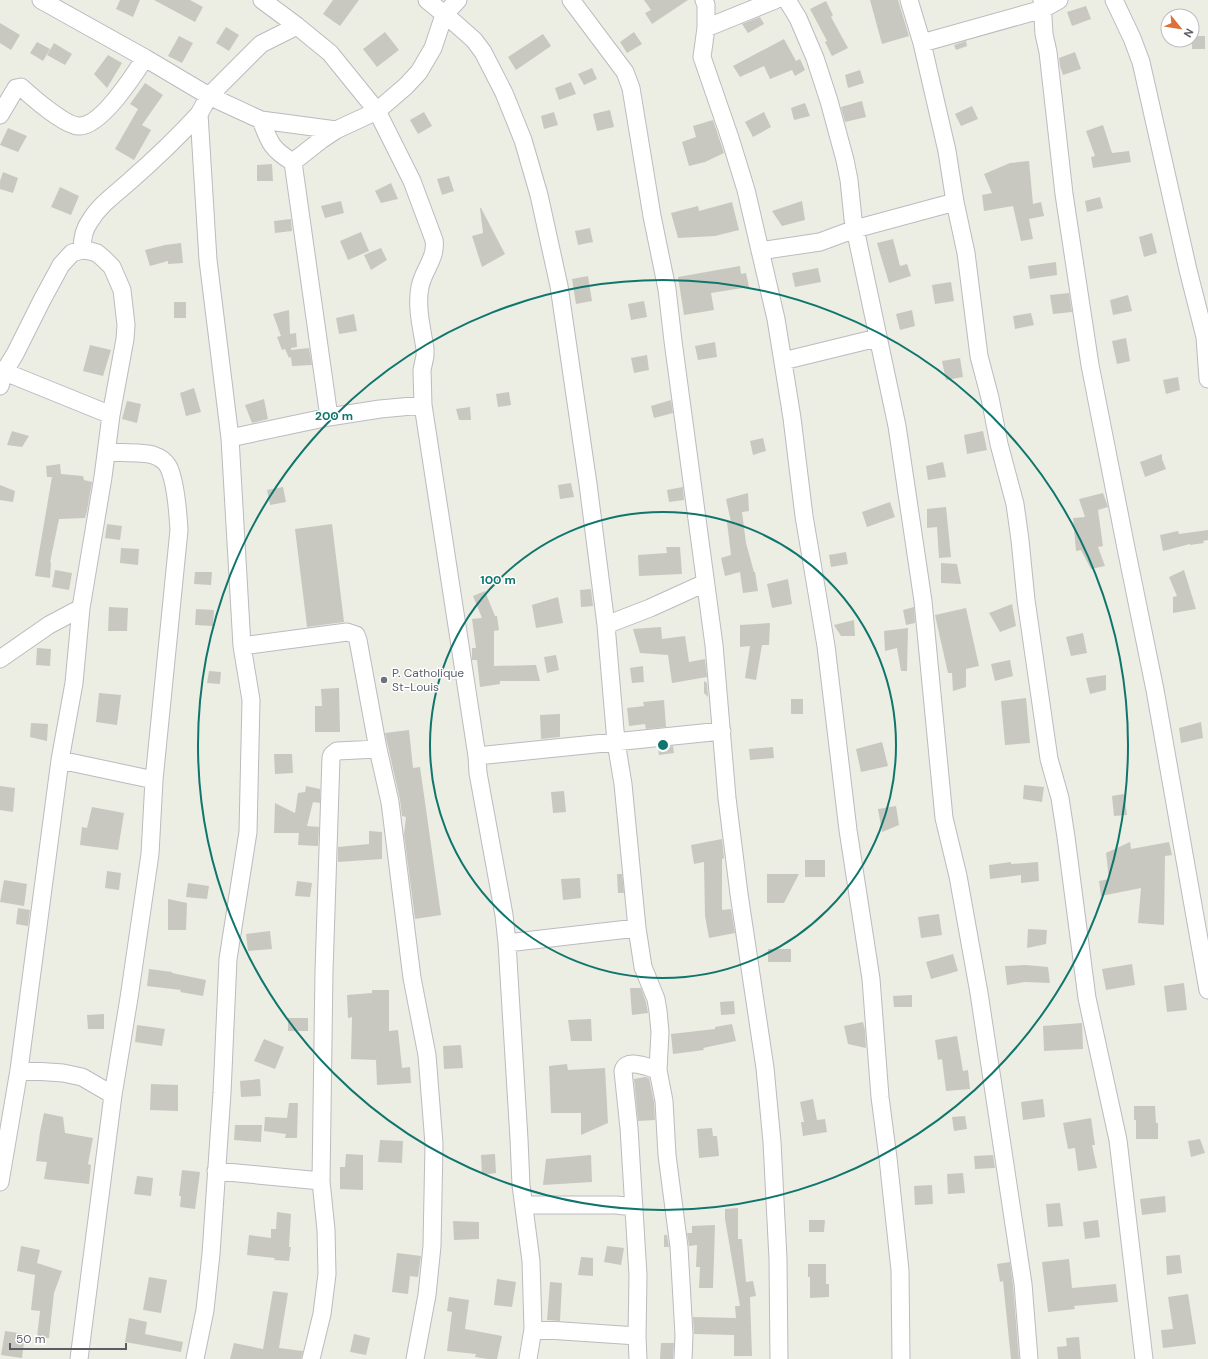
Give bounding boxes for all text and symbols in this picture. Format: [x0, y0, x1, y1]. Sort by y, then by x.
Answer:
north arrow [1160, 8, 1200, 48]
text: N [1181, 26, 1197, 40]
text: 200 m [315, 408, 353, 424]
text: 100 m [480, 572, 516, 588]
place label: P. Catholique St-Louis [392, 665, 464, 695]
marker: P. Catholique St-Louis [379, 675, 389, 685]
centre of rings [656, 738, 670, 752]
scale bar [10, 1325, 126, 1351]
text: 50 m [16, 1331, 45, 1347]

